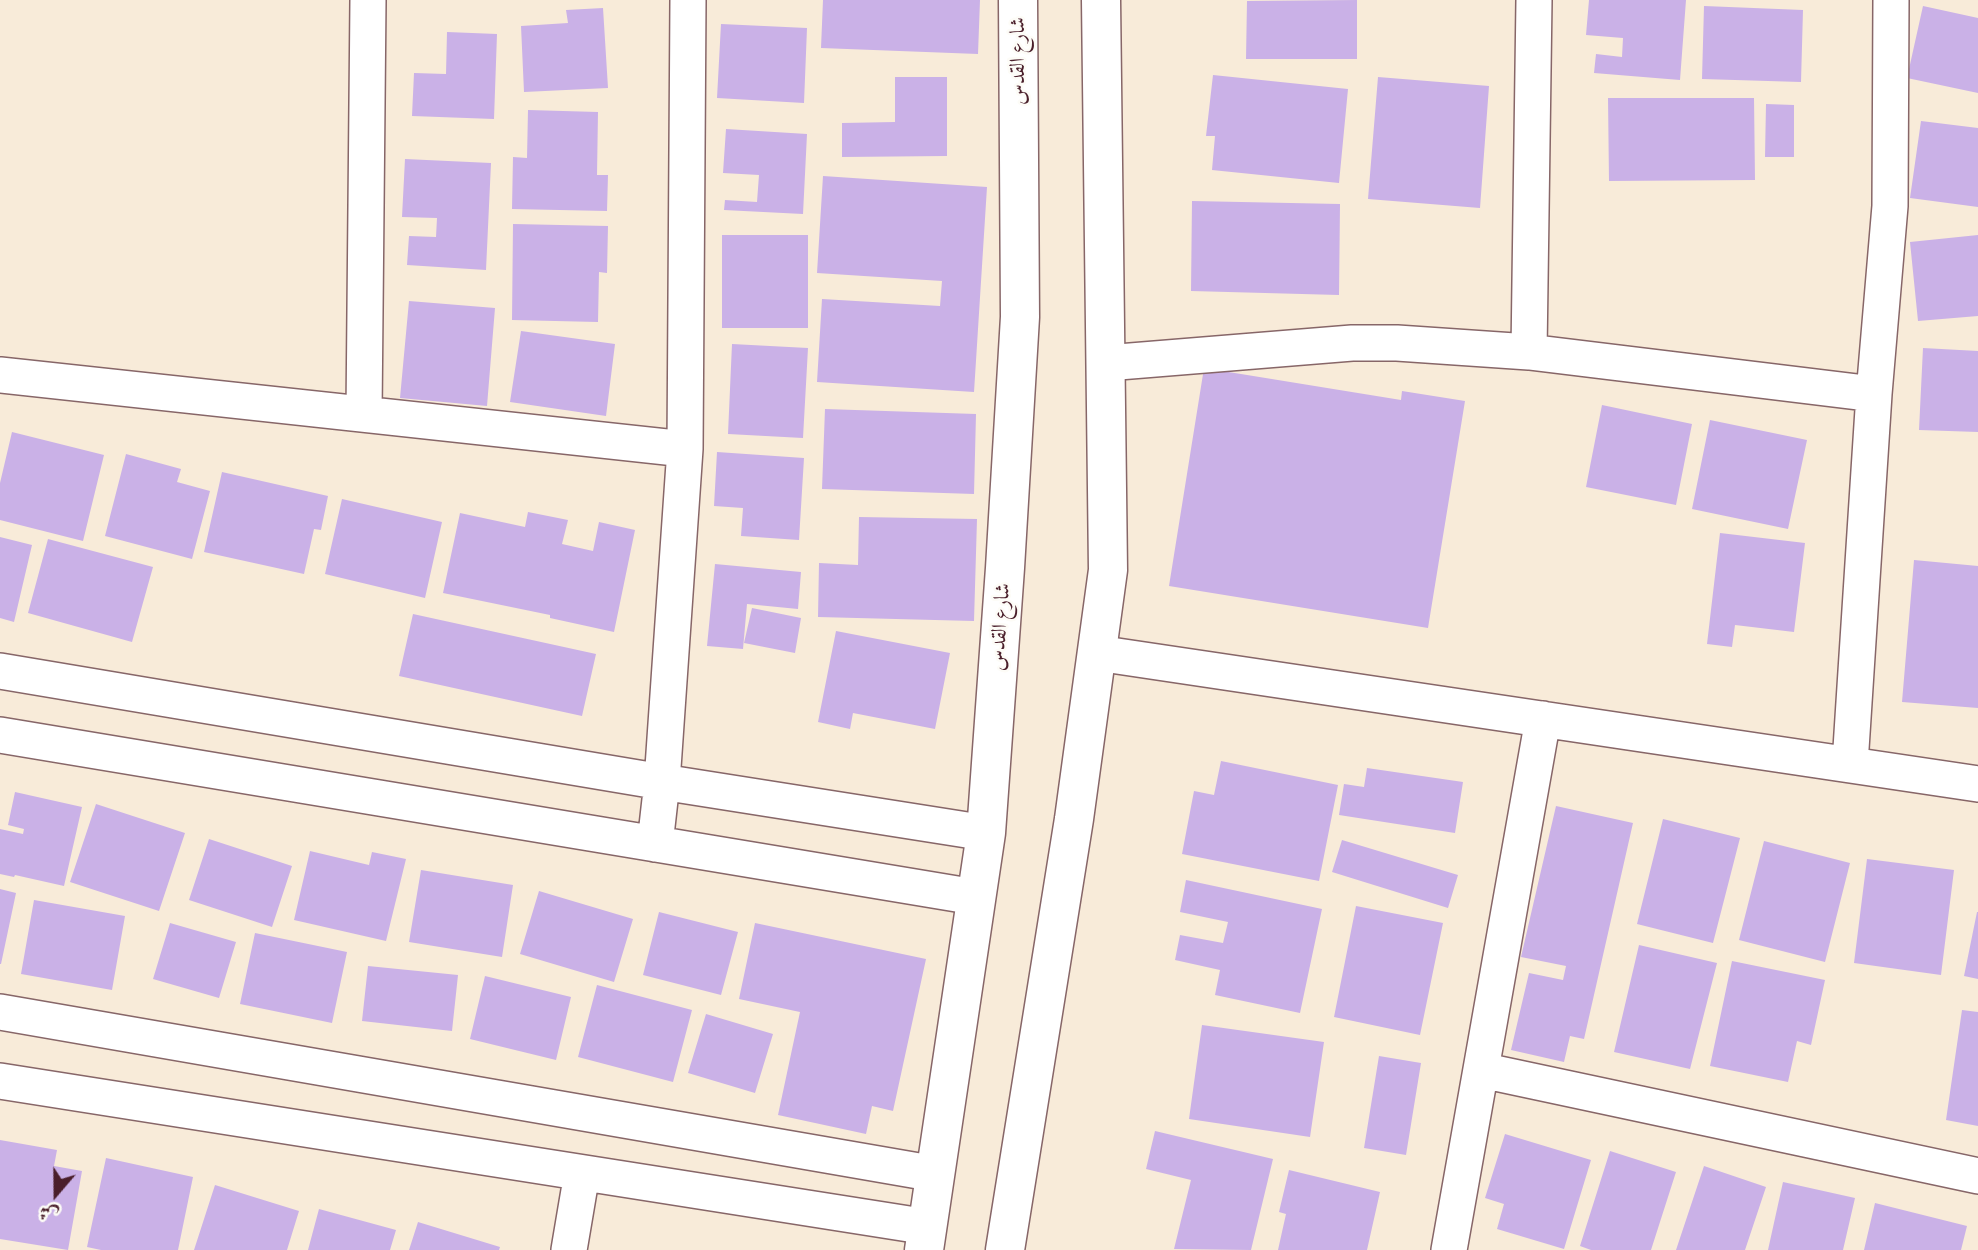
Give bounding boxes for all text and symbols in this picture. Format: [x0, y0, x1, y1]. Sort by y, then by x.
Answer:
street label: شارع القدس [1006, 17, 1032, 105]
street label: شارع القدس [985, 582, 1017, 672]
north arrow [21, 1159, 91, 1229]
text: ش [36, 1200, 61, 1228]

